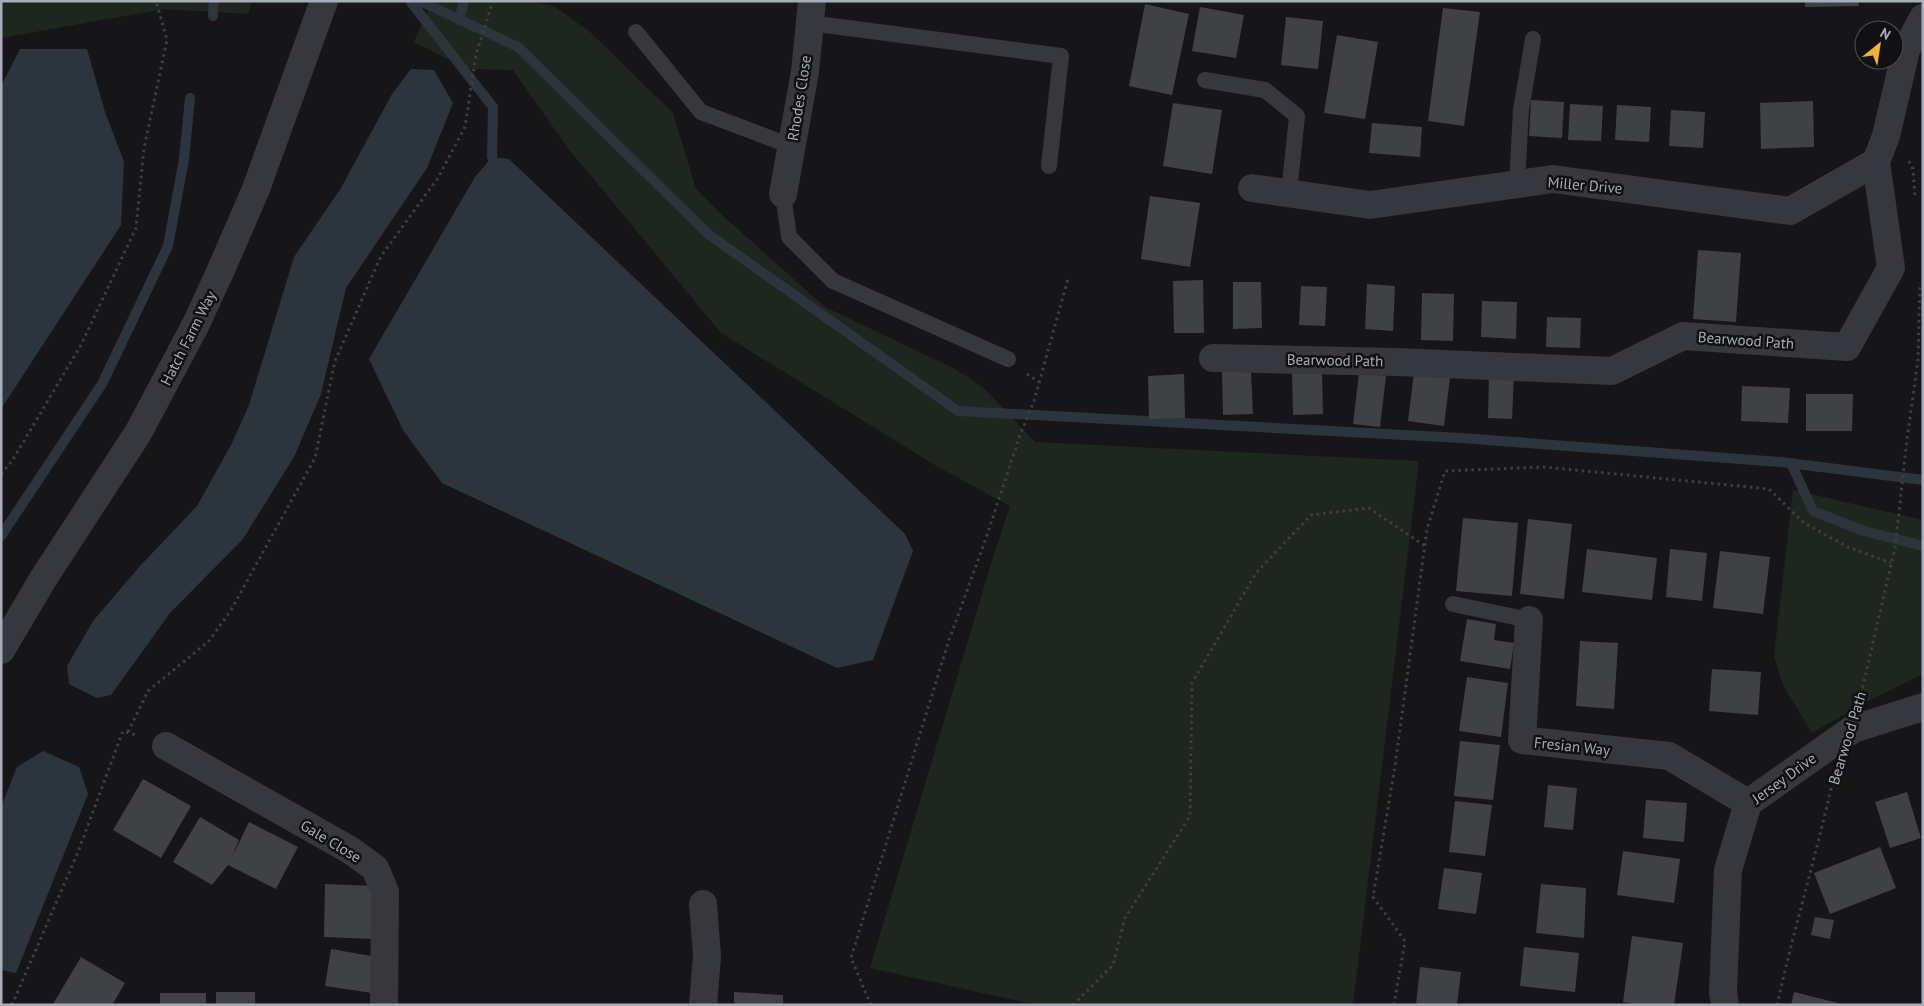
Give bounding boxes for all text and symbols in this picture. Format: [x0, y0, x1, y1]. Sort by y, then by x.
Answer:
north arrow [1854, 20, 1904, 70]
text: N [1877, 24, 1894, 44]
street label: Rhodes Close [783, 54, 815, 142]
street label: Miller Drive [1547, 172, 1623, 198]
street label: Hatch Farm Way [156, 287, 220, 389]
street label: Bearwood Path [1697, 327, 1795, 353]
street label: Bearwood Path [1287, 350, 1383, 370]
street label: Bearwood Path [1824, 689, 1870, 787]
street label: Fresian Way [1533, 733, 1611, 759]
street label: Jersey Drive [1747, 748, 1820, 808]
street label: Gale Close [297, 815, 365, 867]

